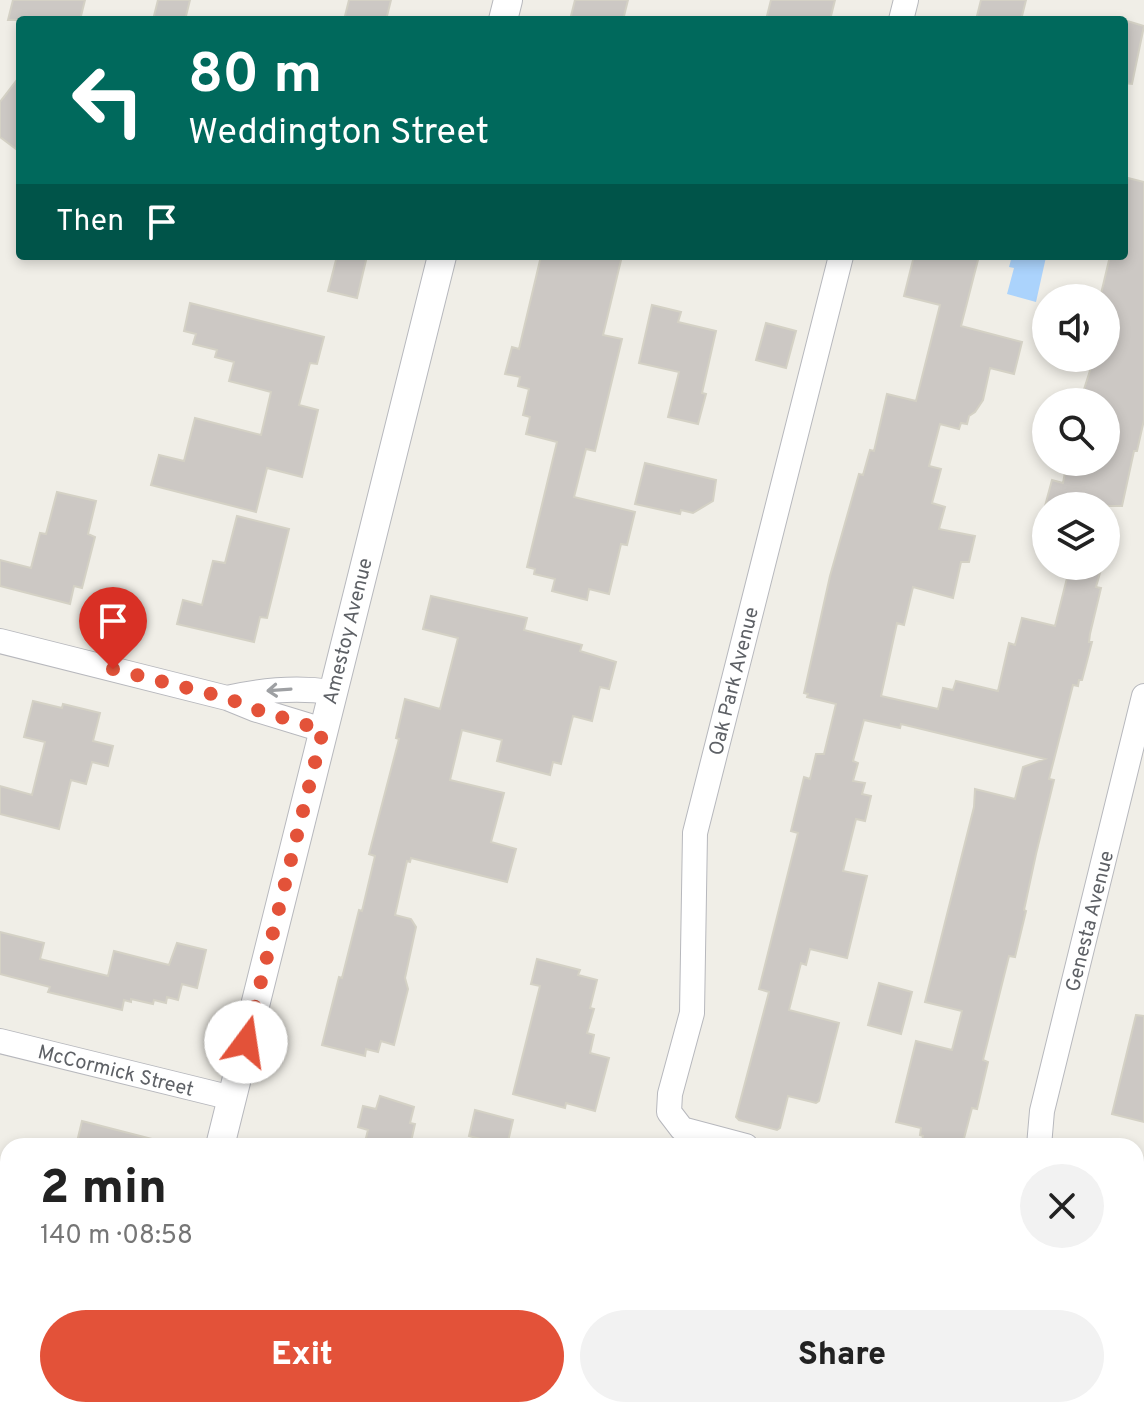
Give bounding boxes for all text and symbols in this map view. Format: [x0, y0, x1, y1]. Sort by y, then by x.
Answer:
text: 80 m [188, 42, 322, 112]
icon: left [56, 48, 160, 152]
text: Weddington Street [188, 111, 489, 157]
icon: arrive [140, 200, 184, 244]
text: Then [56, 204, 124, 241]
map controls [1032, 284, 1120, 580]
button: sound [1032, 284, 1120, 372]
button: search [1032, 388, 1120, 476]
button: layers [1032, 492, 1120, 580]
street label: Amestoy Avenue [318, 555, 380, 708]
pin [79, 587, 147, 669]
icon: arrive [91, 599, 135, 643]
street label: Oak Park Avenue [704, 605, 766, 758]
one-way arrow [266, 683, 293, 698]
street label: Genesta Avenue [1061, 848, 1121, 995]
position arrow [204, 1000, 288, 1084]
street label: McCormick Street [35, 1040, 196, 1104]
text: 2 min [40, 1160, 167, 1220]
button: close [1020, 1164, 1104, 1248]
text: 140 m · 08:58 [40, 1220, 193, 1253]
button: Exit [40, 1310, 564, 1402]
button: Share [580, 1310, 1104, 1402]

